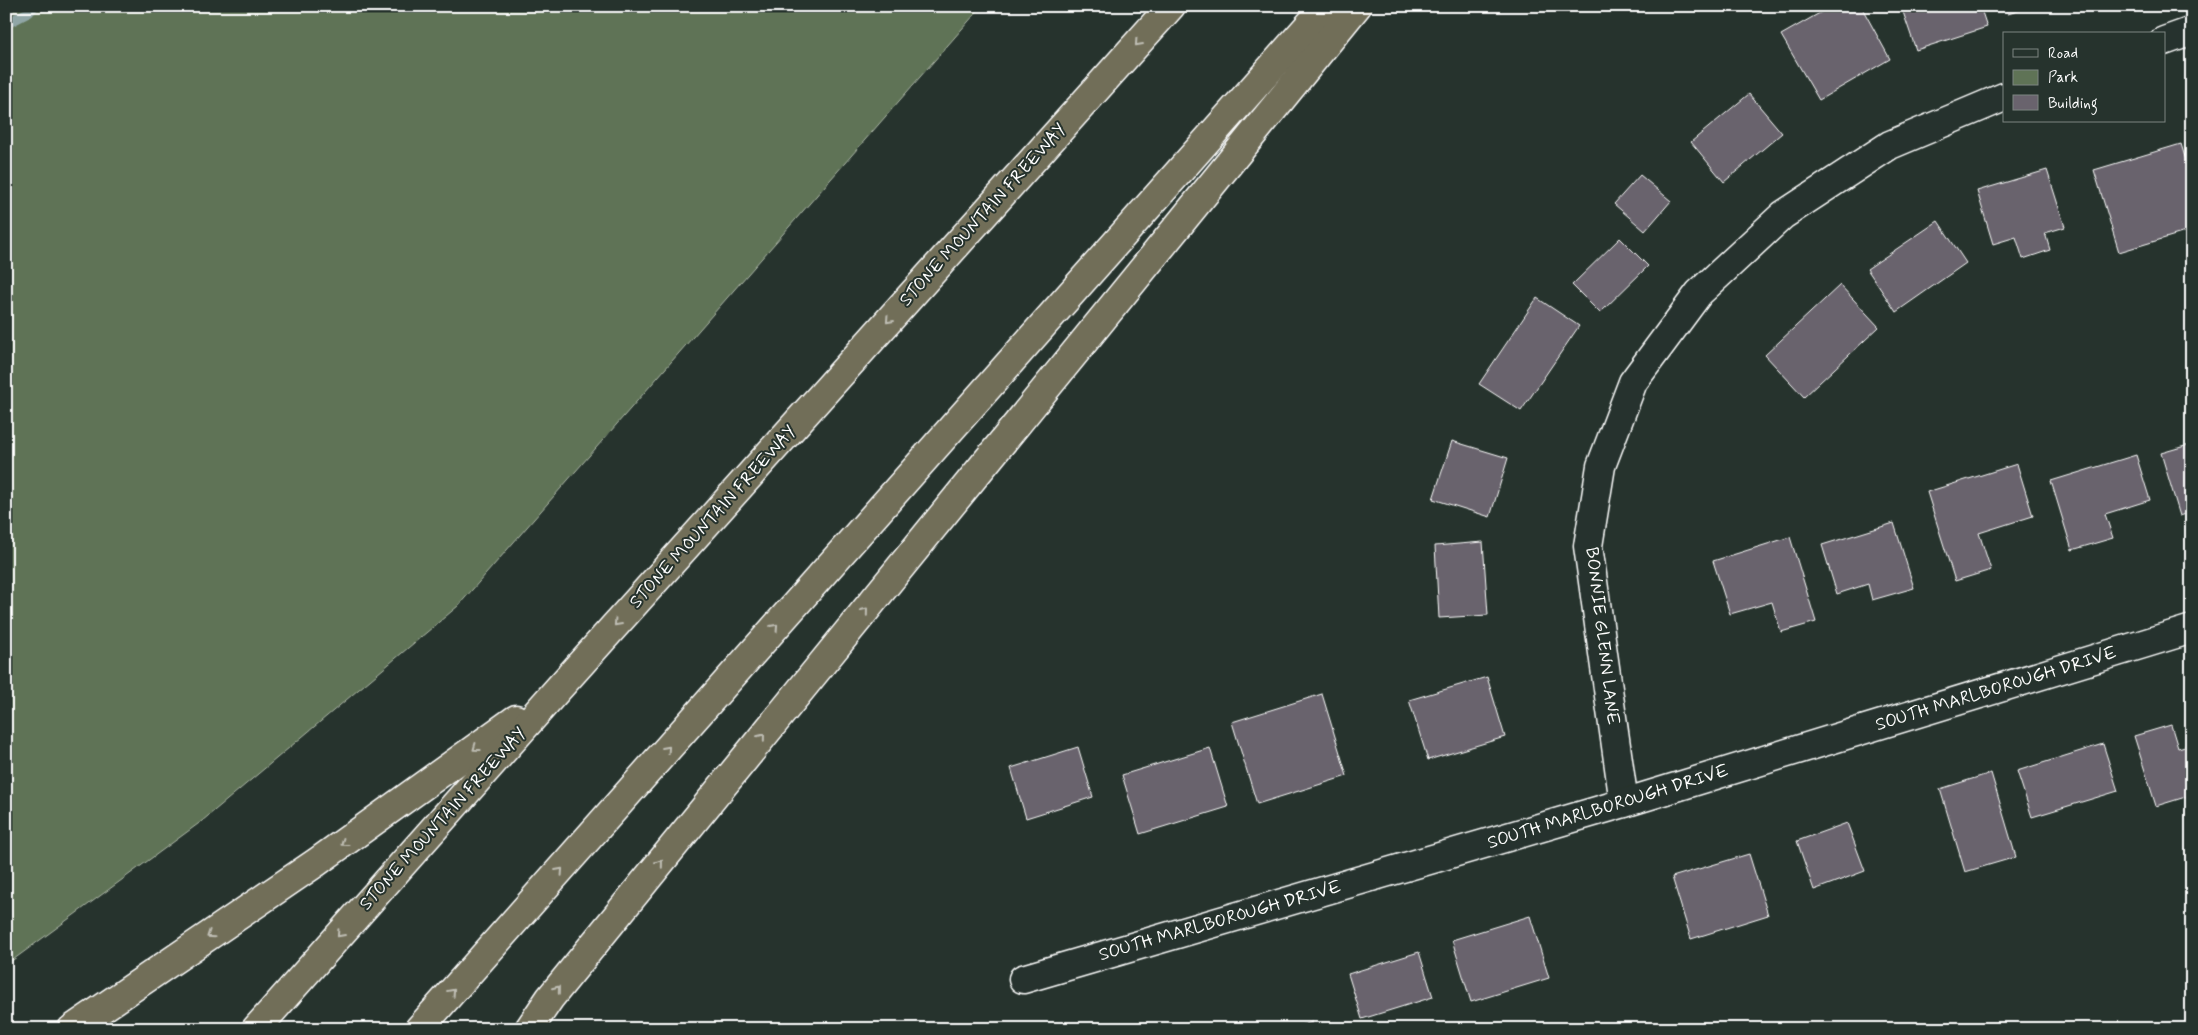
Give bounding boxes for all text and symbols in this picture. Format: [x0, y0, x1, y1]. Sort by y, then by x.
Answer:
legend [2003, 32, 2166, 122]
one-way arrow [1135, 37, 1144, 46]
text: Road [2048, 44, 2078, 64]
text: Park [2048, 68, 2078, 88]
text: Building [2048, 94, 2098, 115]
street label: STONE MOUNTAIN FREEWAY [894, 118, 1072, 312]
one-way arrow [886, 314, 895, 323]
street label: STONE MOUNTAIN FREEWAY [624, 420, 802, 614]
street label: BONNIE GLENN LANE [1579, 546, 1625, 726]
one-way arrow [859, 608, 867, 617]
one-way arrow [614, 618, 623, 627]
one-way arrow [769, 624, 778, 633]
street label: SOUTH MARLBOROUGH DRIVE [1872, 641, 2120, 737]
street label: STONE MOUNTAIN FREEWAY [354, 722, 532, 916]
one-way arrow [757, 734, 765, 743]
one-way arrow [472, 742, 482, 751]
one-way arrow [662, 746, 671, 755]
street label: SOUTH MARLBOROUGH DRIVE [1484, 759, 1732, 855]
one-way arrow [340, 837, 350, 846]
one-way arrow [654, 860, 662, 869]
one-way arrow [554, 867, 563, 876]
street label: SOUTH MARLBOROUGH DRIVE [1096, 875, 1344, 967]
one-way arrow [207, 929, 216, 938]
one-way arrow [337, 929, 346, 938]
one-way arrow [552, 986, 560, 995]
one-way arrow [446, 989, 455, 998]

